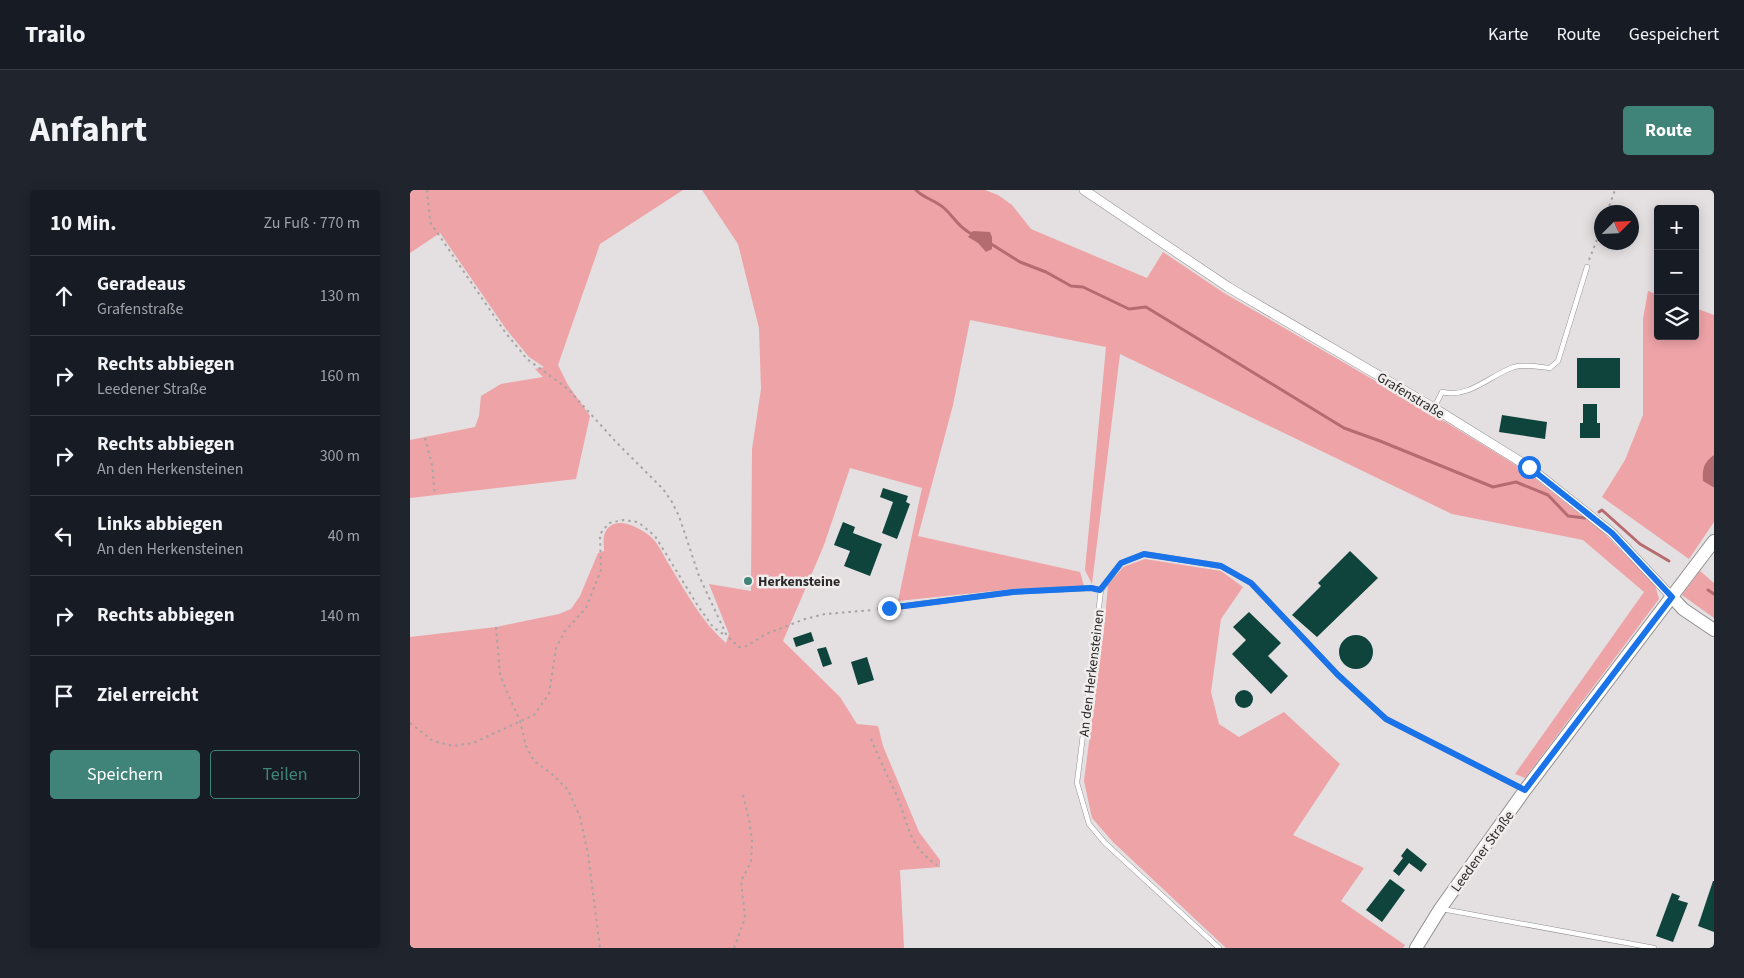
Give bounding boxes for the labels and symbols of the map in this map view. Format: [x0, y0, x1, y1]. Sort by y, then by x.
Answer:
north arrow [1594, 205, 1639, 250]
street label: Grafenstraße [1373, 368, 1448, 424]
route start [1518, 456, 1541, 479]
place label: Herkensteine [758, 572, 840, 592]
marker: Herkensteine [742, 575, 754, 587]
route end [878, 597, 901, 620]
street label: An den Herkensteinen [1074, 608, 1110, 738]
street label: Leedener Straße [1447, 807, 1519, 896]

